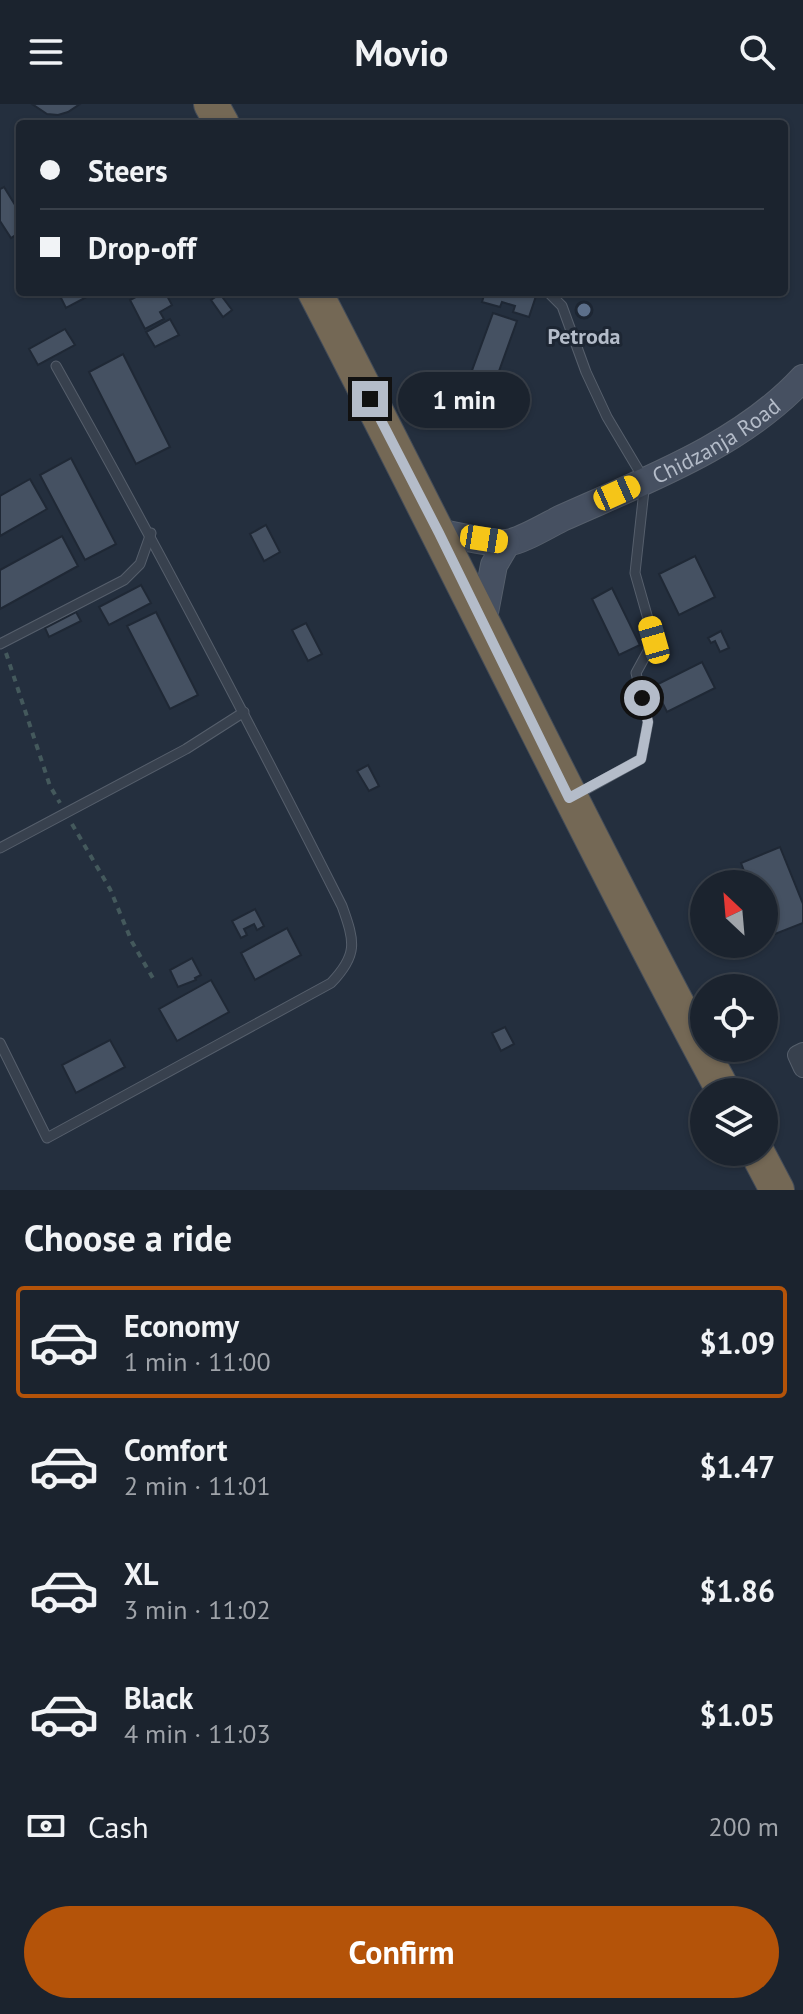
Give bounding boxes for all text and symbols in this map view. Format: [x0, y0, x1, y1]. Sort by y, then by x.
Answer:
text: Movio [355, 29, 448, 76]
icon: menu [24, 30, 68, 74]
icon: search [735, 30, 779, 74]
text: Steers [88, 151, 168, 190]
text: Drop-off [88, 228, 196, 267]
marker: Petroda [575, 301, 593, 319]
place label: Petroda [548, 322, 621, 350]
callout: 1 min [398, 371, 530, 427]
route end [352, 381, 388, 417]
text: 1 min [432, 383, 496, 416]
street label: Chidzanja Road [648, 392, 786, 490]
car [590, 472, 644, 514]
car [458, 523, 510, 555]
car [636, 614, 672, 666]
route start [624, 680, 660, 716]
north arrow [690, 870, 778, 958]
map controls [690, 870, 778, 1166]
button: locate [690, 974, 778, 1062]
button: layers [690, 1078, 778, 1166]
text: Choose a ride [24, 1214, 232, 1261]
icon: car [28, 1306, 100, 1378]
text: Economy [124, 1306, 239, 1345]
text: $1.09 [700, 1323, 775, 1362]
text: 1 min · 11:00 [124, 1345, 271, 1378]
icon: car [28, 1430, 100, 1502]
text: Comfort [124, 1430, 227, 1469]
text: $1.47 [700, 1447, 775, 1486]
text: 2 min · 11:01 [124, 1469, 271, 1502]
icon: car [28, 1554, 100, 1626]
text: XL [124, 1554, 158, 1593]
text: $1.86 [700, 1571, 775, 1610]
text: 3 min · 11:02 [124, 1593, 271, 1626]
icon: car [28, 1678, 100, 1750]
text: Black [124, 1678, 193, 1717]
text: $1.05 [700, 1695, 775, 1734]
text: 4 min · 11:03 [124, 1717, 271, 1750]
icon: cash [24, 1804, 68, 1848]
text: Cash [88, 1807, 149, 1846]
text: 200 m [708, 1810, 779, 1843]
button: Confirm [24, 1906, 779, 1998]

